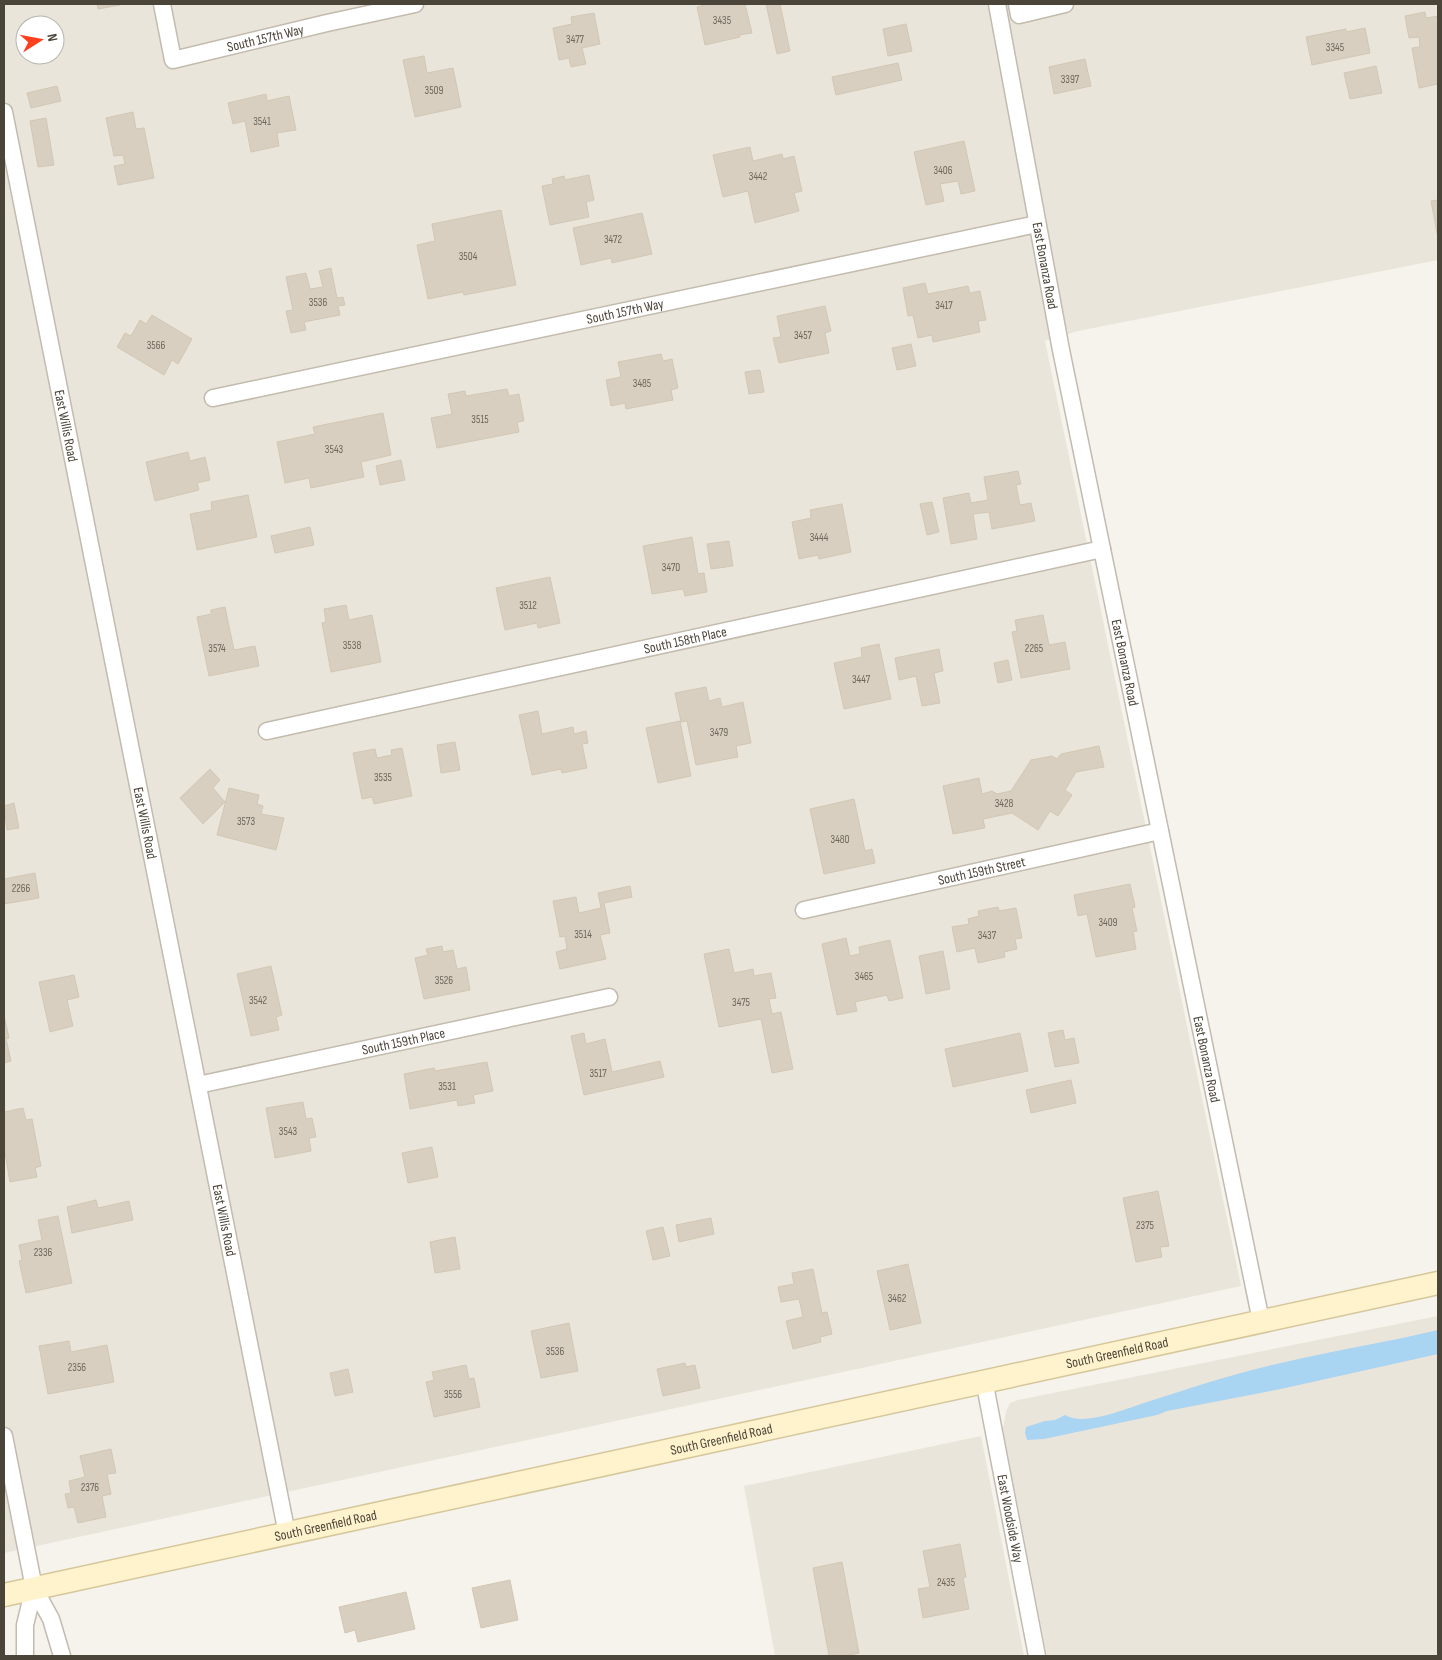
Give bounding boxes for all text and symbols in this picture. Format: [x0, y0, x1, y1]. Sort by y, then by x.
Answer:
house number: 3435 [713, 14, 731, 27]
north arrow [15, 15, 65, 65]
street label: South 157th Way [225, 20, 306, 55]
text: N [43, 32, 61, 43]
house number: 3477 [566, 33, 585, 46]
house number: 3345 [1326, 41, 1344, 54]
house number: 3397 [1061, 73, 1080, 86]
house number: 3509 [425, 84, 444, 97]
house number: 3541 [253, 115, 271, 128]
house number: 3406 [934, 164, 953, 177]
house number: 3442 [749, 170, 768, 183]
street label: East Bonanza Road [1029, 221, 1062, 310]
house number: 3472 [604, 233, 623, 246]
house number: 3504 [459, 250, 478, 263]
street label: South 157th Way [585, 294, 666, 327]
house number: 3536 [309, 296, 327, 309]
house number: 3417 [935, 299, 953, 312]
house number: 3457 [794, 329, 813, 342]
house number: 3566 [147, 339, 166, 352]
house number: 3485 [633, 377, 651, 390]
street label: East Willis Road [51, 388, 82, 463]
house number: 3515 [471, 413, 489, 426]
house number: 3543 [325, 443, 344, 456]
house number: 3444 [810, 531, 829, 544]
house number: 3470 [662, 561, 680, 574]
house number: 3512 [519, 599, 537, 612]
street label: East Bonanza Road [1108, 618, 1143, 708]
street label: South 158th Place [642, 623, 728, 657]
house number: 3538 [343, 639, 361, 652]
house number: 3574 [208, 642, 226, 655]
house number: 2265 [1025, 642, 1043, 655]
house number: 3447 [852, 673, 871, 686]
house number: 3479 [710, 726, 728, 739]
house number: 3535 [374, 771, 392, 784]
street label: East Willis Road [130, 786, 161, 861]
house number: 3428 [995, 797, 1013, 810]
house number: 3573 [237, 815, 255, 828]
house number: 3480 [831, 833, 850, 846]
street label: South 159th Street [936, 853, 1027, 889]
house number: 2266 [12, 882, 31, 895]
house number: 3409 [1098, 916, 1118, 929]
house number: 3514 [574, 928, 592, 941]
house number: 3437 [978, 929, 997, 942]
house number: 3465 [855, 970, 873, 983]
house number: 3526 [435, 974, 453, 987]
house number: 3542 [249, 994, 268, 1007]
house number: 3475 [732, 996, 750, 1009]
street label: East Bonanza Road [1190, 1014, 1224, 1104]
street label: South 159th Place [360, 1024, 447, 1058]
house number: 3517 [589, 1067, 607, 1080]
house number: 3531 [438, 1080, 456, 1093]
house number: 3543 [279, 1125, 298, 1138]
street label: East Willis Road [209, 1183, 240, 1258]
house number: 2375 [1136, 1219, 1154, 1232]
house number: 2336 [34, 1246, 52, 1259]
house number: 3462 [888, 1292, 907, 1305]
street label: South Greenfield Road [1064, 1333, 1170, 1372]
house number: 3536 [546, 1345, 564, 1358]
house number: 2356 [68, 1361, 86, 1374]
house number: 3556 [444, 1388, 462, 1401]
street label: South Greenfield Road [669, 1419, 774, 1458]
street label: East Woodside Way [994, 1473, 1028, 1565]
house number: 2376 [81, 1481, 99, 1494]
street label: South Greenfield Road [273, 1506, 378, 1545]
house number: 2435 [937, 1576, 955, 1589]

